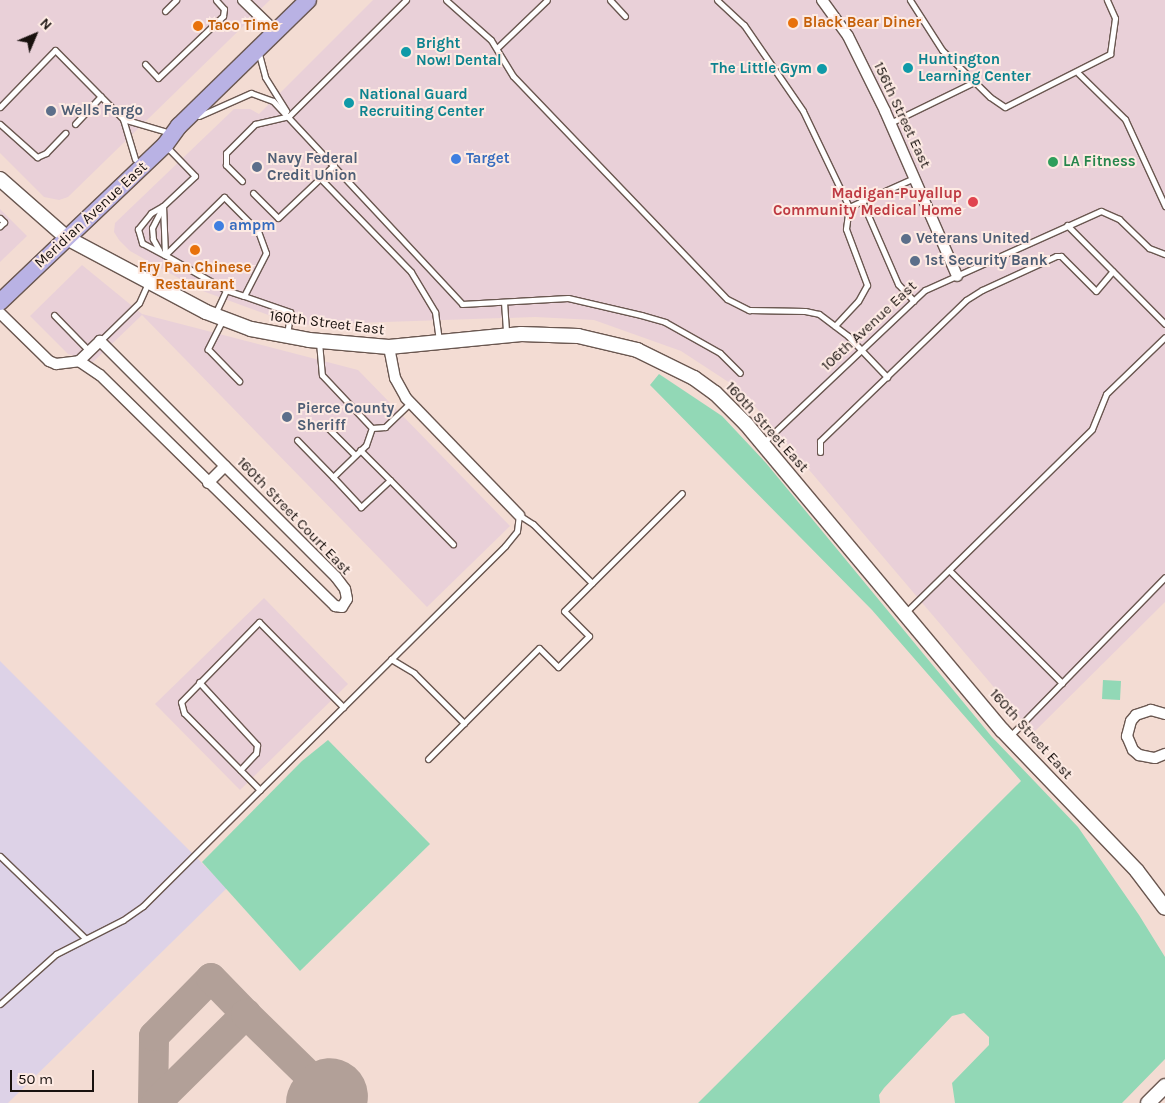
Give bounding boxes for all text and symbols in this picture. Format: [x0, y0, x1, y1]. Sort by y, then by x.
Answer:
north arrow [10, 10, 60, 60]
text: N [36, 14, 56, 34]
place label: Black Bear Diner [803, 14, 921, 32]
place label: Taco Time [208, 17, 279, 35]
marker: Black Bear Diner [787, 17, 799, 29]
marker: Taco Time [192, 20, 204, 32]
place label: Bright Now! Dental [416, 34, 502, 69]
marker: Bright Now! Dental [400, 46, 412, 58]
place label: Huntington Learning Center [918, 50, 1031, 85]
street label: 156th Street East [869, 59, 935, 171]
place label: The Little Gym [711, 60, 812, 78]
marker: Huntington Learning Center [902, 62, 914, 74]
marker: The Little Gym [816, 63, 828, 75]
place label: National Guard Recruiting Center [359, 85, 484, 120]
marker: National Guard Recruiting Center [343, 97, 355, 109]
place label: Wells Fargo [61, 102, 143, 120]
marker: Wells Fargo [45, 105, 57, 117]
place label: Navy Federal Credit Union [267, 149, 358, 184]
place label: Target [466, 150, 510, 168]
marker: Target [450, 153, 462, 165]
place label: LA Fitness [1063, 153, 1136, 171]
marker: LA Fitness [1047, 156, 1059, 168]
street label: Meridian Avenue East [31, 158, 151, 272]
marker: Navy Federal Credit Union [251, 161, 263, 173]
place label: Madigan-Puyallup Community Medical Home [773, 184, 962, 219]
marker: Madigan-Puyallup Community Medical Home [966, 195, 980, 209]
place label: ampm [229, 217, 275, 235]
marker: ampm [213, 220, 225, 232]
place label: Veterans United [916, 230, 1030, 248]
marker: Veterans United [900, 233, 912, 245]
marker: Fry Pan Chinese Restaurant [189, 244, 201, 256]
place label: 1st Security Bank [925, 252, 1048, 270]
marker: 1st Security Bank [909, 255, 921, 267]
place label: Fry Pan Chinese Restaurant [139, 258, 251, 293]
street label: 106th Avenue East [818, 277, 920, 375]
street label: 160th Street East [269, 307, 385, 339]
street label: 160th Street East [722, 378, 812, 476]
place label: Pierce County Sheriff [297, 399, 394, 434]
marker: Pierce County Sheriff [281, 411, 293, 423]
street label: 160th Street Court East [233, 453, 355, 579]
street label: 160th Street East [986, 685, 1076, 783]
scale bar [12, 1060, 96, 1092]
text: 50 m [18, 1070, 53, 1088]

